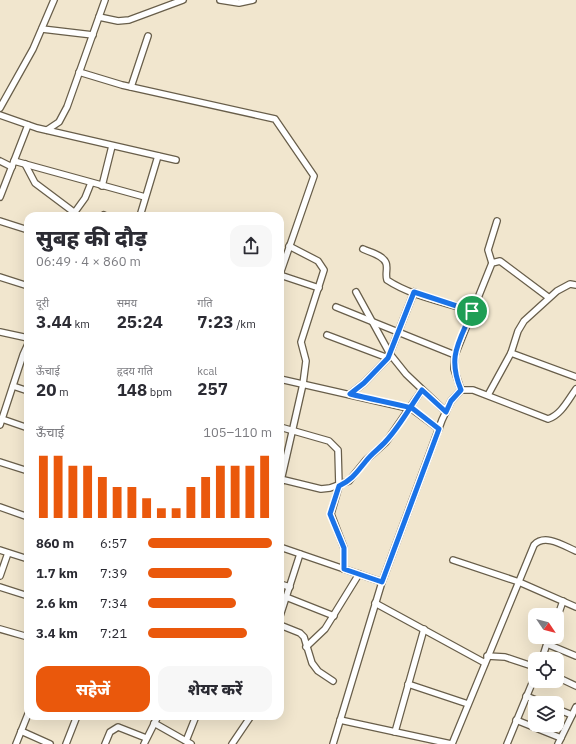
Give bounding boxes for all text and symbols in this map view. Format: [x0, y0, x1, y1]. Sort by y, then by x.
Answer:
text: सुबह की दौड़ [36, 223, 147, 252]
button: share [230, 225, 272, 267]
text: 06:49 · 4 × 860 m [36, 253, 141, 270]
pin [455, 294, 489, 328]
text: दूरी [36, 296, 49, 310]
text: समय [117, 296, 137, 310]
text: गति [197, 296, 213, 310]
icon: arrive [461, 300, 483, 322]
text: 3.44 [36, 311, 72, 333]
text: 25:24 [117, 311, 163, 333]
text: 7:23 [197, 311, 234, 333]
text: km [72, 317, 90, 331]
text: /km [234, 317, 256, 331]
text: ऊँचाई [36, 364, 60, 378]
text: हृदय गति [117, 364, 153, 378]
text: kcal [197, 364, 217, 378]
text: 257 [197, 378, 228, 400]
text: 20 [36, 379, 56, 401]
text: 148 [117, 379, 147, 401]
text: m [56, 385, 69, 399]
text: bpm [147, 385, 172, 399]
text: ऊँचाई [36, 424, 64, 441]
text: 105–110 m [203, 424, 272, 441]
text: 860 m [36, 535, 74, 552]
text: 6:57 [100, 535, 127, 552]
text: 1.7 km [36, 565, 78, 582]
text: 7:39 [100, 565, 127, 582]
text: 2.6 km [36, 595, 78, 612]
text: 7:34 [100, 595, 127, 612]
north arrow [528, 608, 564, 644]
map controls [528, 608, 564, 732]
text: 3.4 km [36, 625, 78, 642]
text: 7:21 [100, 625, 127, 642]
button: locate [528, 652, 564, 688]
button: सहेजें [36, 666, 150, 712]
button: शेयर करें [158, 666, 272, 712]
button: layers [528, 696, 564, 732]

